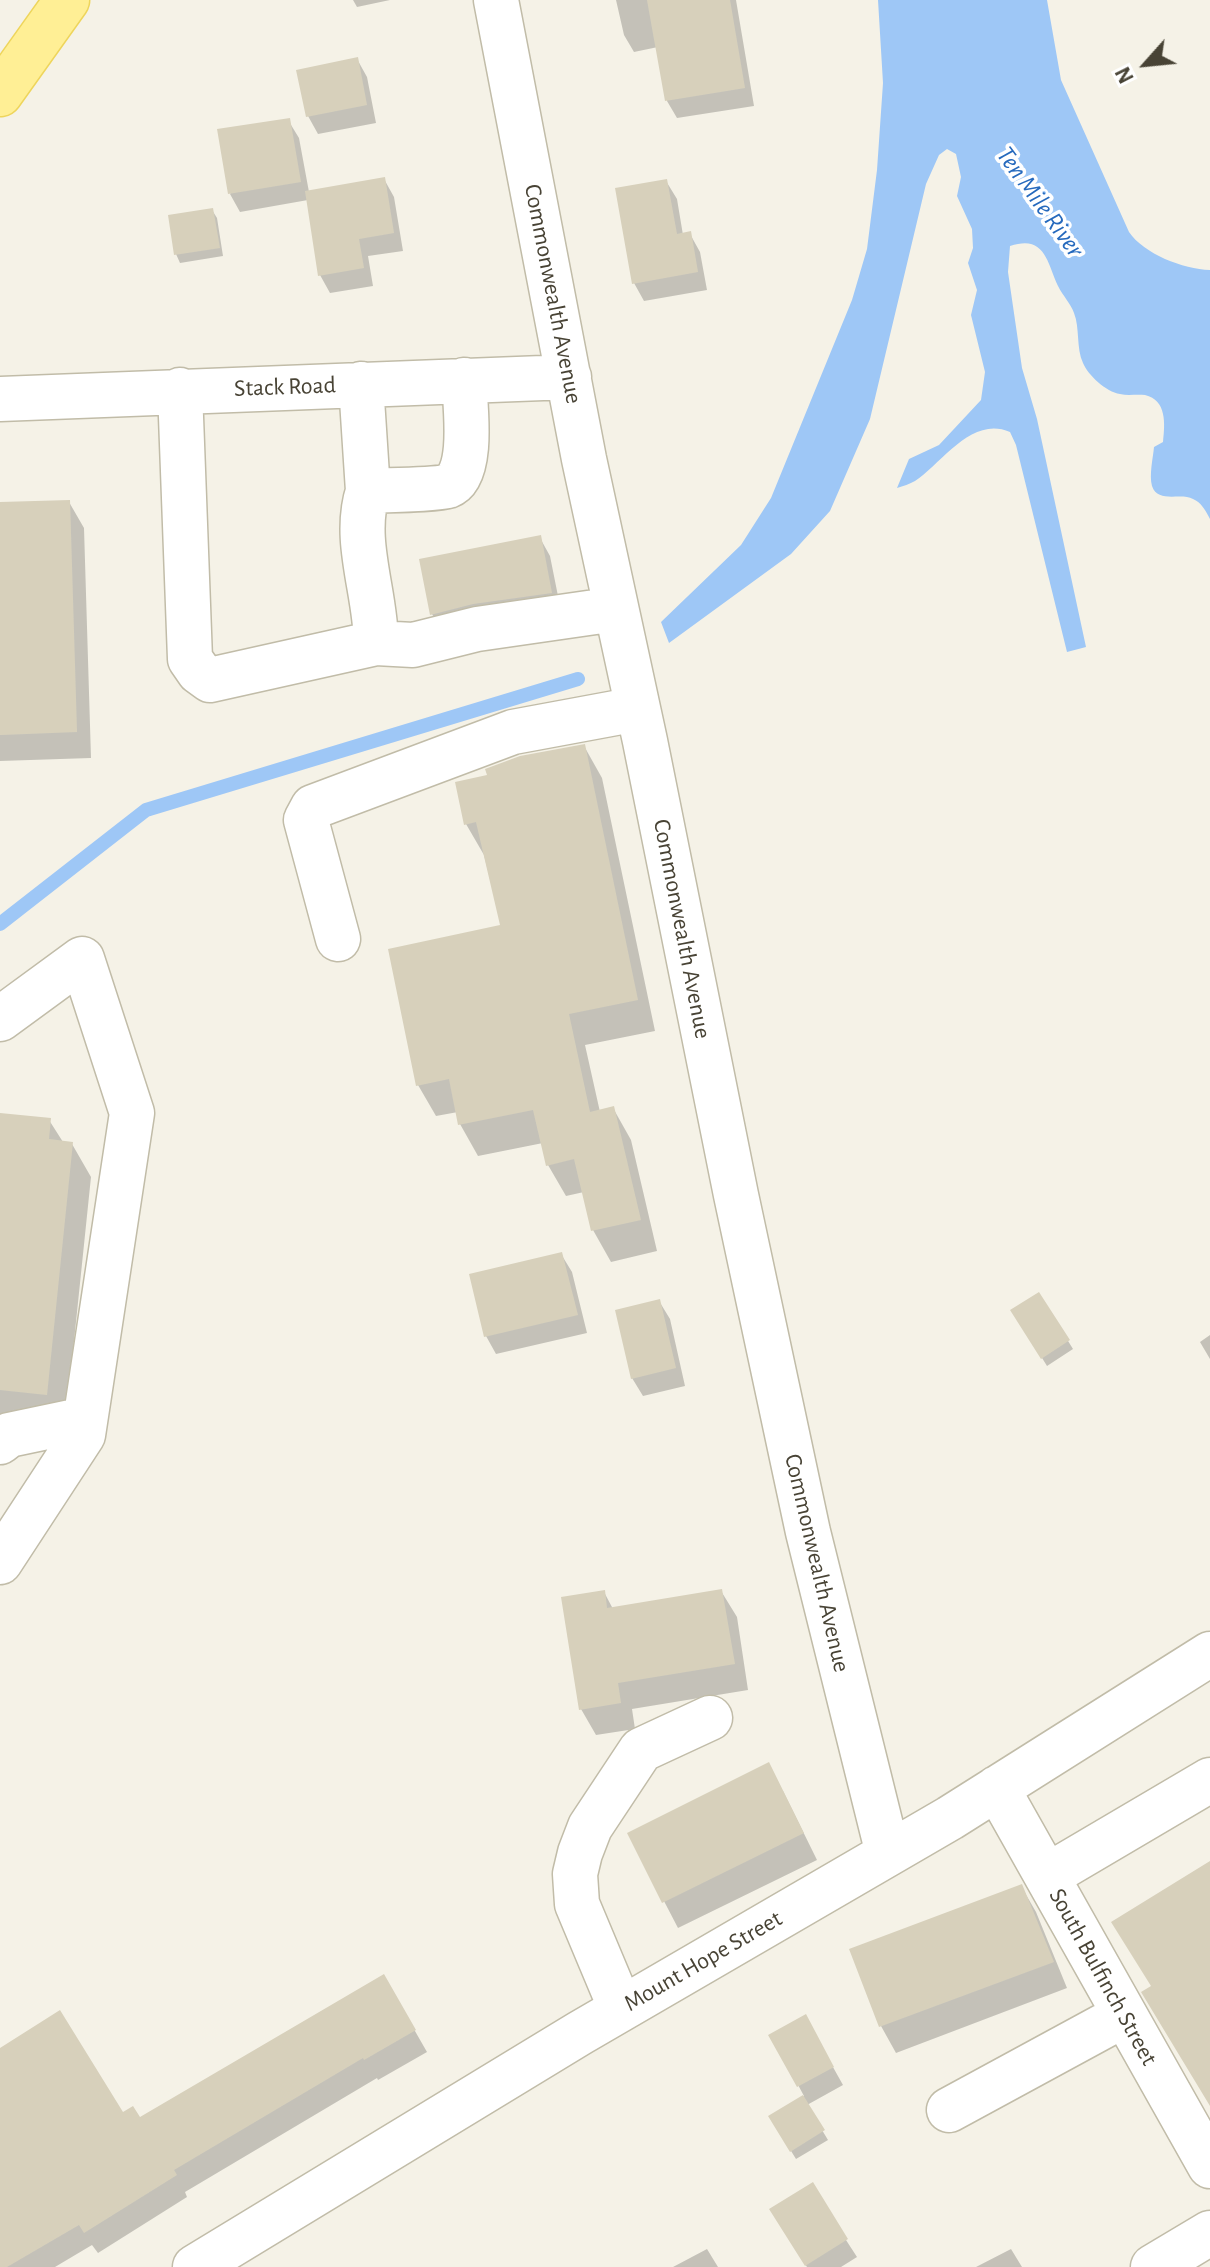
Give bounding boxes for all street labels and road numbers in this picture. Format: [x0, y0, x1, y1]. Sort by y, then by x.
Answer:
street label: Commonwealth Avenue [518, 182, 588, 406]
street label: Stack Road [234, 371, 336, 403]
street label: Commonwealth Avenue [647, 817, 717, 1041]
street label: Commonwealth Avenue [778, 1451, 856, 1675]
street label: South Bulfinch Street [1042, 1883, 1164, 2071]
street label: Mount Hope Street [619, 1904, 787, 2018]

